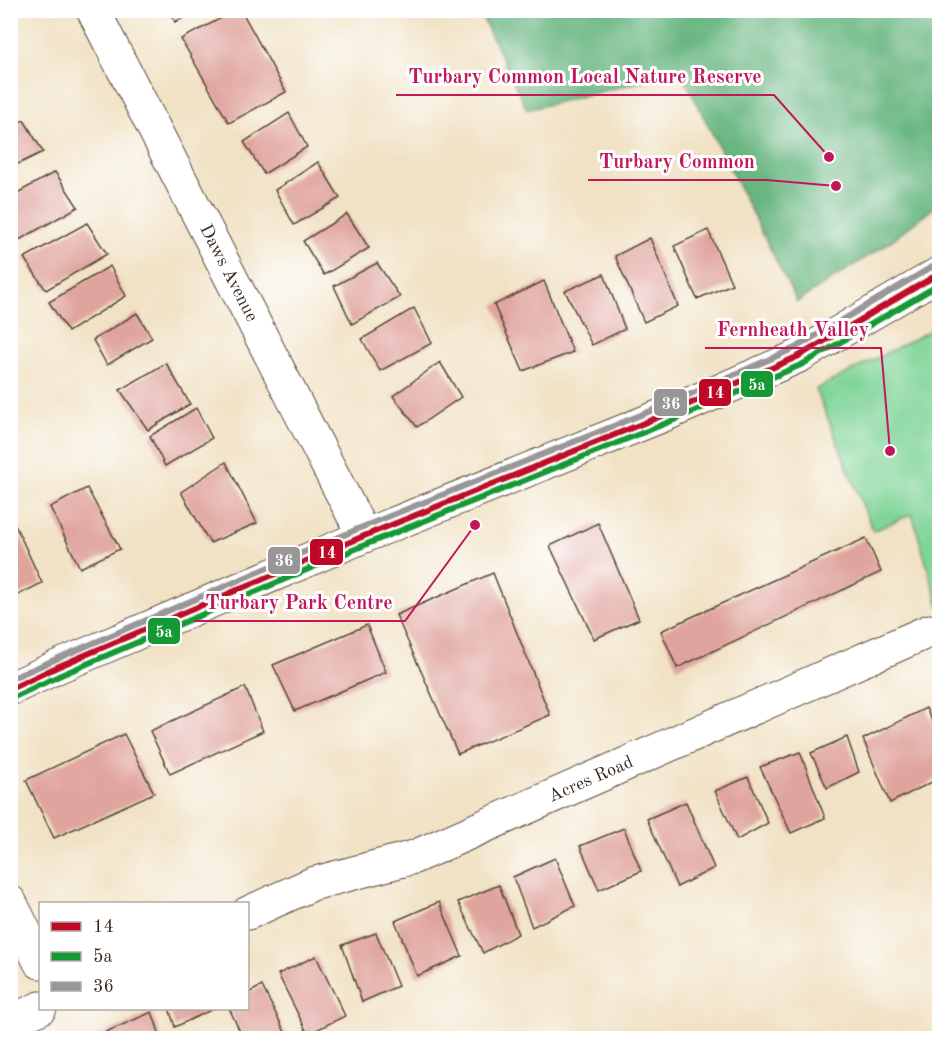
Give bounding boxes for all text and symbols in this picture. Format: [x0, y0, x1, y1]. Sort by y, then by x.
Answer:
callout: Turbary Common Local Nature Reserve [396, 57, 774, 95]
text: Turbary Common Local Nature Reserve [408, 68, 762, 88]
callout: Turbary Common [588, 142, 767, 180]
text: Turbary Common [599, 153, 755, 173]
street label: Daws Avenue [196, 222, 261, 325]
callout: Fernheath Valley [705, 310, 881, 348]
text: Fernheath Valley [717, 321, 869, 341]
line badge: 5a [740, 370, 774, 398]
line badge: 14 [698, 378, 732, 407]
text: 5a [748, 378, 766, 394]
text: 14 [706, 386, 724, 402]
line badge: 36 [653, 388, 688, 417]
text: 36 [662, 397, 680, 413]
line badge: 14 [309, 538, 344, 566]
line badge: 36 [267, 546, 301, 575]
text: 14 [318, 546, 336, 562]
text: 36 [275, 554, 293, 570]
callout: Turbary Park Centre [194, 583, 405, 621]
text: Turbary Park Centre [205, 594, 393, 614]
line badge: 5a [147, 617, 181, 645]
text: 5a [155, 625, 173, 641]
street label: Acres Road [546, 753, 636, 806]
legend [39, 902, 249, 1010]
text: 14 [93, 918, 114, 936]
text: 5a [93, 948, 112, 966]
text: 36 [93, 978, 114, 996]

